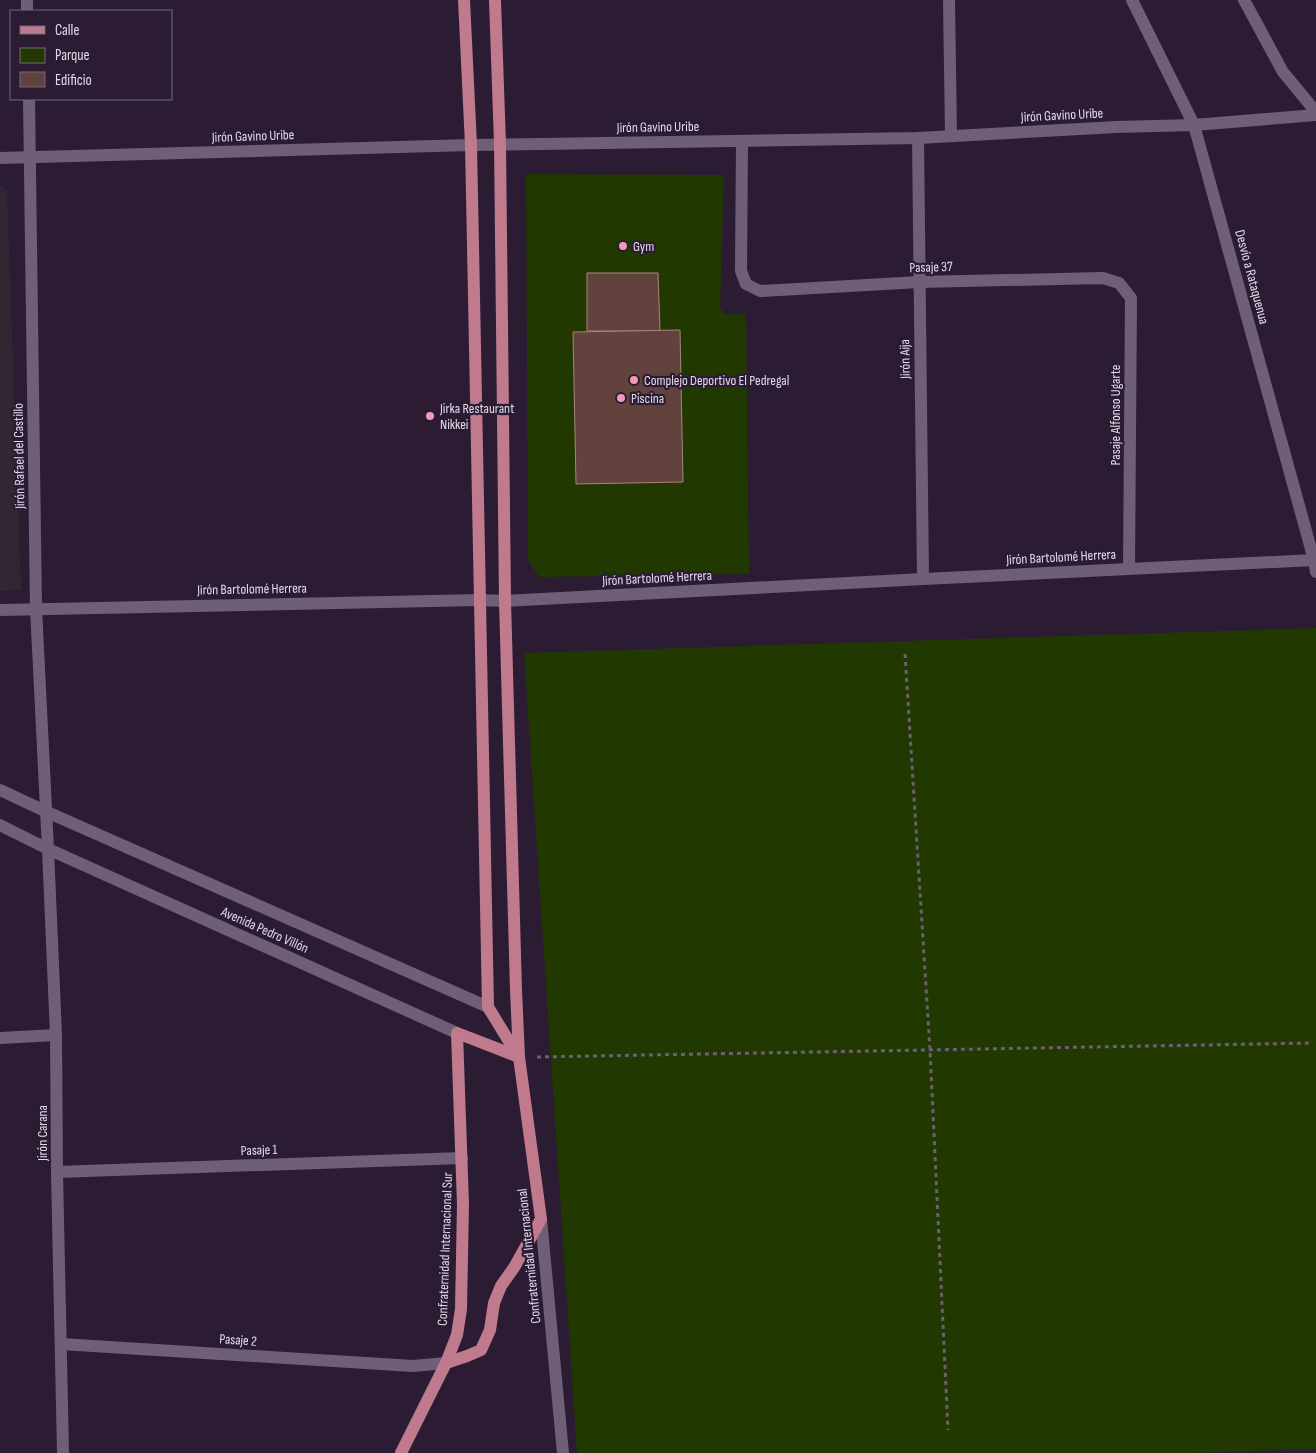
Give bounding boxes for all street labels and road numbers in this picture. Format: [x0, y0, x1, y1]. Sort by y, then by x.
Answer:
street label: Jirón Gavino Uribe [1019, 104, 1104, 126]
street label: Jirón Gavino Uribe [616, 118, 699, 136]
street label: Jirón Gavino Uribe [210, 126, 295, 146]
street label: Desvío a Rataquenua [1231, 228, 1273, 326]
street label: Pasaje 37 [909, 258, 953, 276]
street label: Jirón Aija [896, 339, 914, 380]
street label: Pasaje Alfonso Ugarte [1107, 365, 1124, 465]
street label: Jirón Rafael del Castillo [10, 403, 28, 510]
street label: Jirón Bartolomé Herrera [1005, 546, 1116, 568]
street label: Jirón Bartolomé Herrera [601, 567, 712, 589]
street label: Jirón Bartolomé Herrera [196, 580, 307, 598]
street label: Avenida Pedro Villón [218, 903, 311, 957]
street label: Jirón Carana [34, 1105, 51, 1162]
street label: Pasaje 1 [240, 1141, 278, 1159]
street label: Confraternidad Internacional Sur [434, 1172, 456, 1326]
street label: Confraternidad Internacional [513, 1188, 545, 1324]
street label: Pasaje 2 [219, 1330, 258, 1350]

